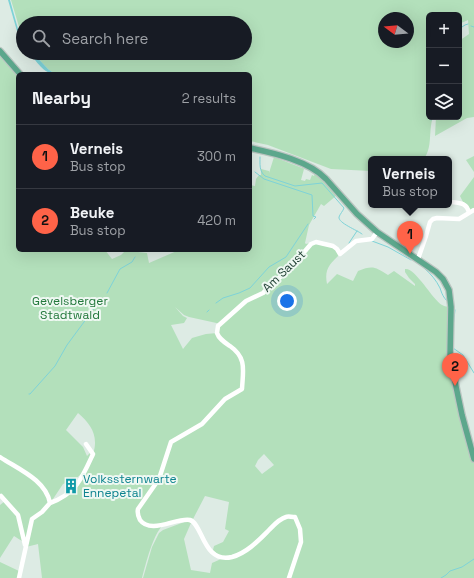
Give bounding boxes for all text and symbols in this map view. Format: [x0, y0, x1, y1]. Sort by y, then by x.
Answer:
north arrow [378, 12, 414, 48]
map controls [426, 12, 462, 120]
button: + [426, 12, 462, 48]
search box [16, 16, 252, 60]
icon: search [30, 27, 52, 49]
text: Search here [62, 29, 148, 48]
button: − [426, 48, 462, 84]
button: layers [426, 84, 462, 120]
text: Nearby [32, 87, 91, 109]
text: 2 results [182, 90, 236, 107]
text: Verneis [70, 139, 123, 158]
text: 1 [42, 148, 48, 165]
text: 300 m [197, 148, 236, 165]
popup [368, 156, 452, 208]
text: Bus stop [70, 158, 126, 175]
text: Verneis [382, 164, 435, 183]
text: Bus stop [382, 183, 438, 200]
text: Beuke [70, 203, 115, 222]
text: 2 [41, 212, 49, 229]
text: 420 m [197, 212, 236, 229]
pin: 1 [397, 221, 423, 254]
text: Bus stop [70, 222, 126, 239]
street label: Am Saust [259, 246, 309, 296]
your location [277, 291, 297, 311]
park label: Gevelsberger Stadtwald [32, 293, 108, 323]
pin: 2 [442, 353, 468, 386]
place label: Volkssternwarte Ennepetal [83, 471, 177, 501]
building icon: Volkssternwarte Ennepetal [62, 477, 80, 495]

